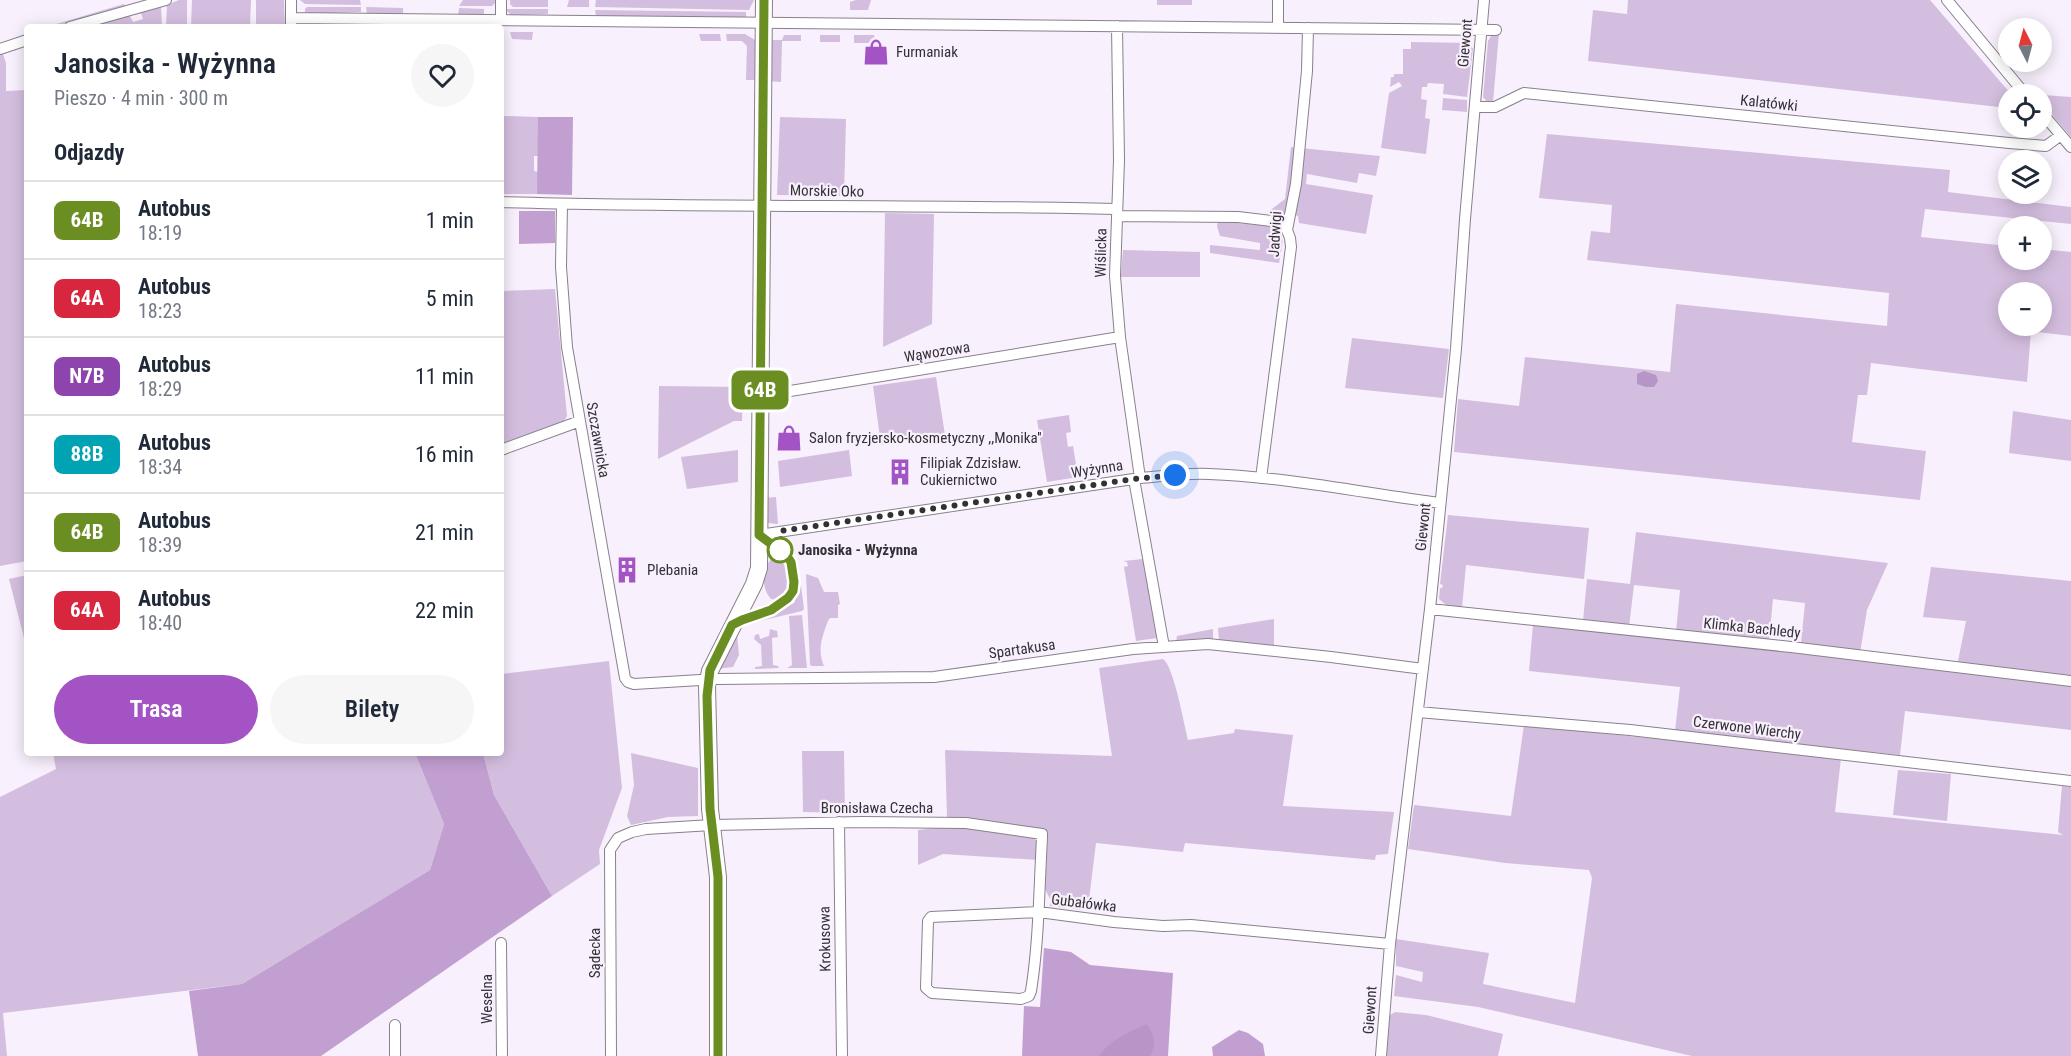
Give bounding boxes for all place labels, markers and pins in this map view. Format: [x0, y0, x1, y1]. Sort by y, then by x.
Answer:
shop icon: Furmaniak [861, 37, 891, 67]
place label: Furmaniak [896, 43, 958, 61]
shop icon: Salon fryzjersko-kosmetyczny ,,Monika'' [774, 423, 804, 453]
place label: Salon fryzjersko-kosmetyczny ,,Monika'' [809, 429, 1042, 447]
place label: Filipiak Zdzisław. Cukiernictwo [920, 454, 1022, 489]
building icon: Filipiak Zdzisław. Cukiernictwo [885, 457, 915, 487]
marker: Janosika - Wyżynna [767, 537, 793, 563]
place label: Janosika - Wyżynna [798, 541, 918, 559]
building icon: Plebania [612, 555, 642, 585]
place label: Plebania [647, 561, 698, 579]

